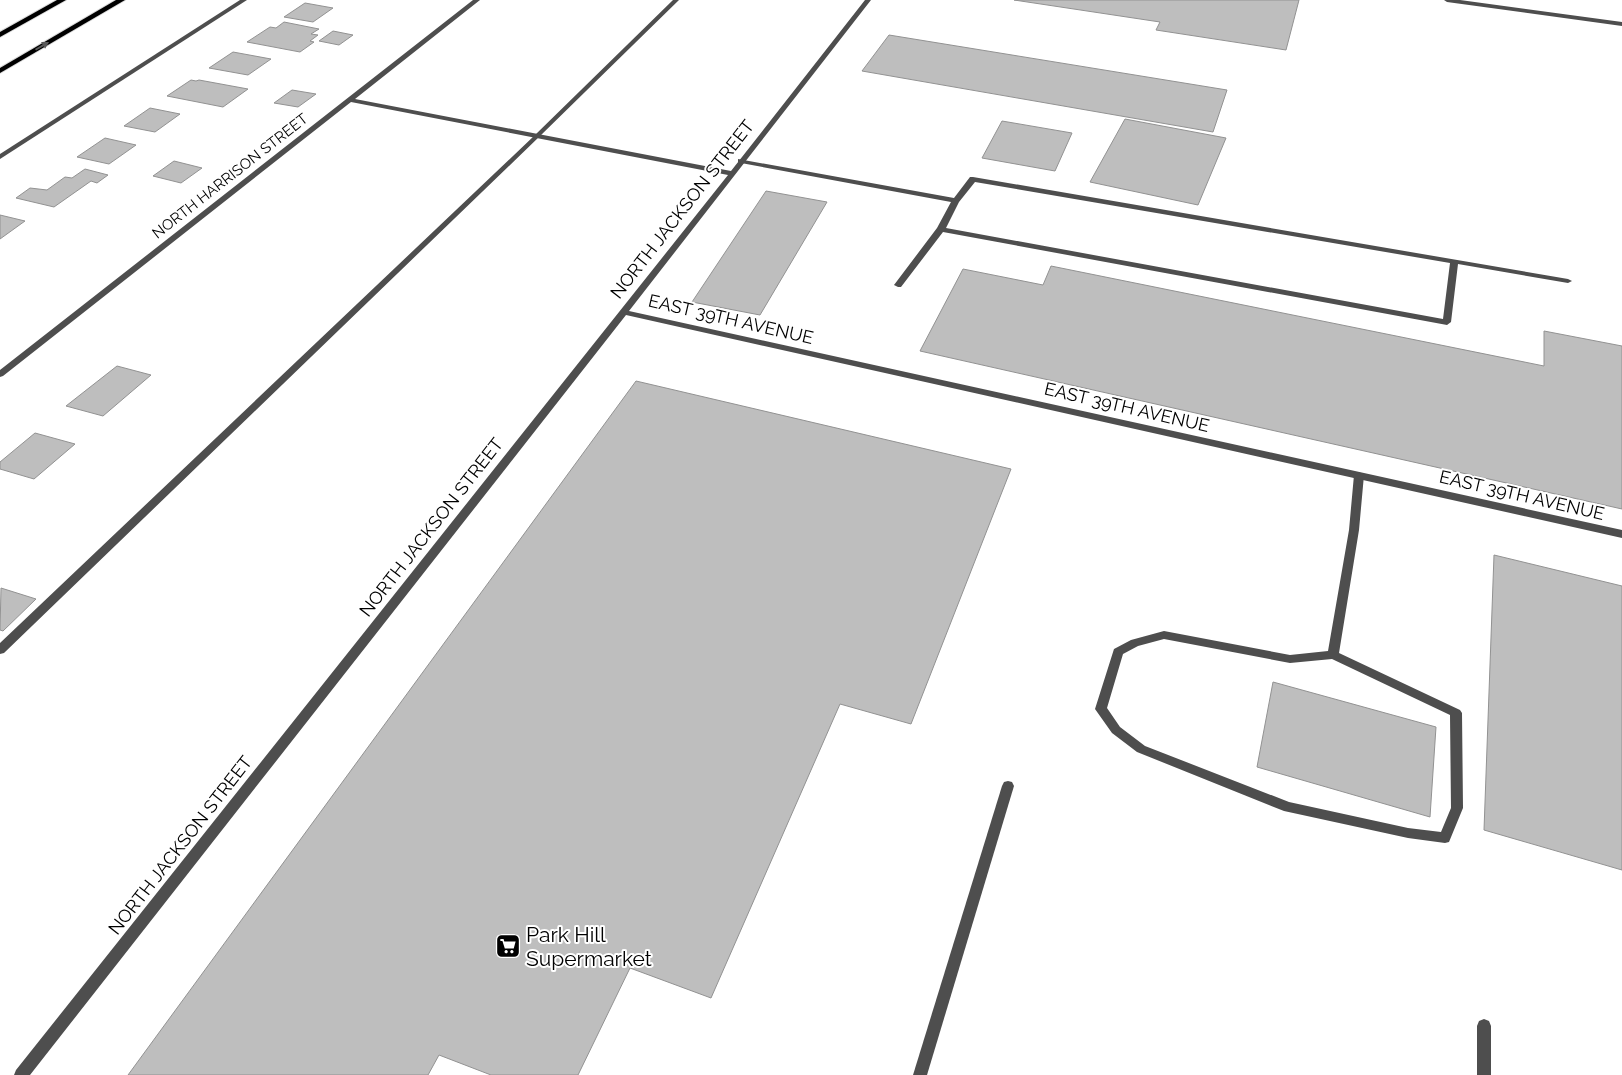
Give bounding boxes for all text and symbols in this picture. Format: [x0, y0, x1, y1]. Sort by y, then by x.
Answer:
one-way arrow [36, 42, 49, 51]
street label: NORTH HARRISON STREET [149, 110, 311, 242]
street label: NORTH JACKSON STREET [606, 116, 758, 302]
street label: EAST 39TH AVENUE [646, 290, 816, 348]
street label: EAST 39TH AVENUE [1042, 378, 1212, 436]
street label: NORTH JACKSON STREET [355, 434, 507, 620]
street label: EAST 39TH AVENUE [1437, 466, 1607, 524]
street label: NORTH JACKSON STREET [104, 752, 256, 938]
place label: Park Hill Supermarket [526, 922, 652, 971]
supermarket icon: Park Hill Supermarket [495, 933, 521, 959]

